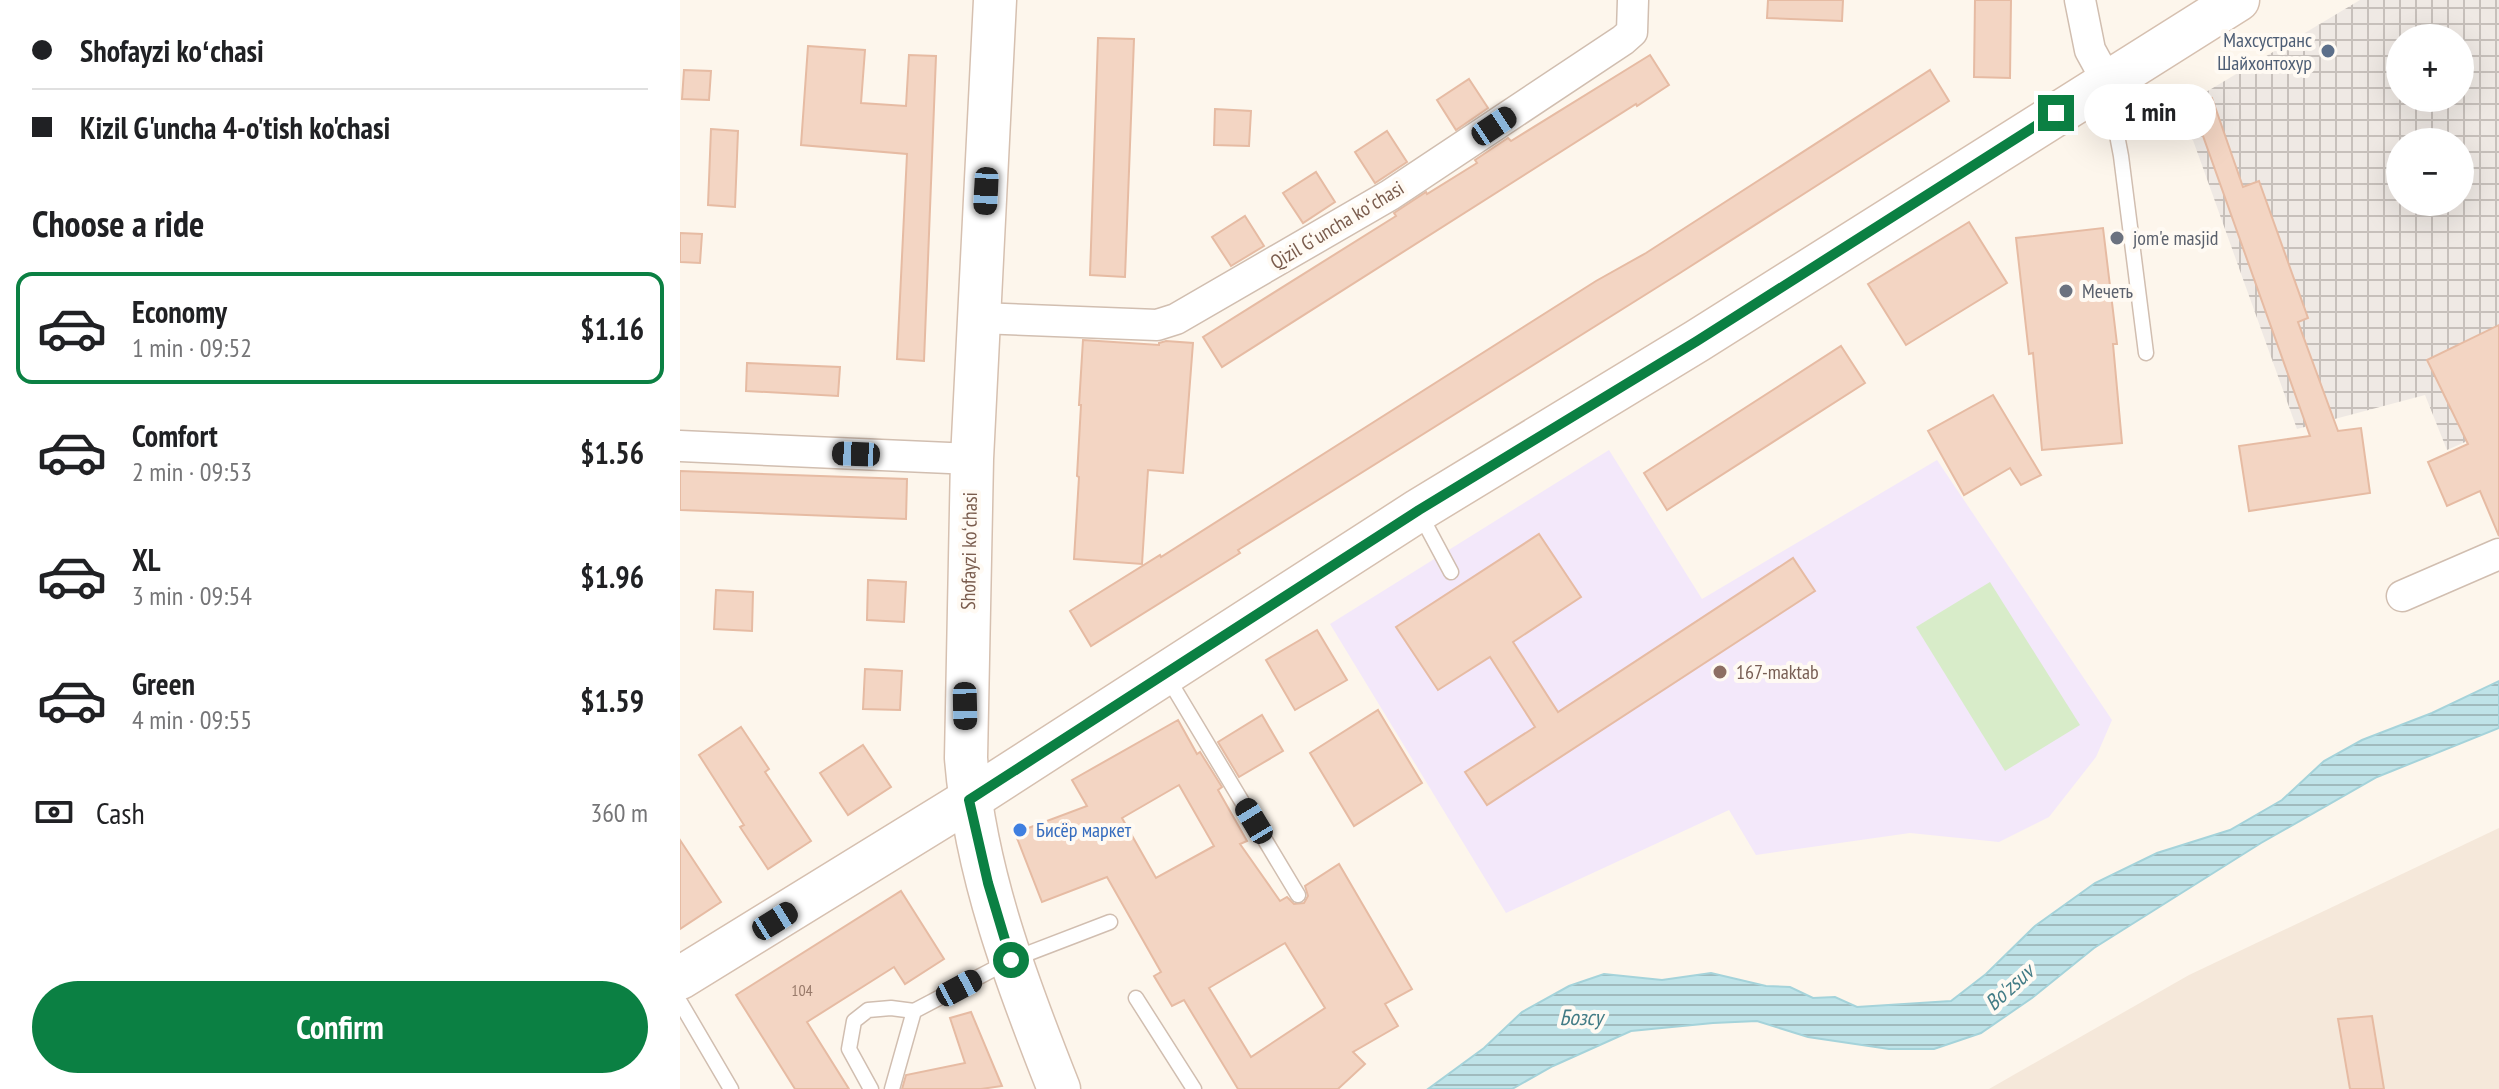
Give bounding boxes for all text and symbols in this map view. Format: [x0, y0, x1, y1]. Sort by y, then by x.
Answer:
map controls [2386, 24, 2474, 216]
button: + [2386, 24, 2474, 112]
place label: Махсустранс Шайхонтохур [2217, 27, 2312, 76]
text: Shofayzi koʻchasi [80, 31, 264, 70]
marker: Махсустранс Шайхонтохур [2319, 42, 2337, 60]
callout: 1 min [2084, 85, 2216, 141]
route end [2038, 95, 2074, 131]
text: 1 min [2124, 95, 2176, 128]
car [1467, 103, 1521, 149]
text: Kizil G'uncha 4-o'tish ko'chasi [80, 108, 390, 147]
button: − [2386, 128, 2474, 216]
car [973, 166, 999, 216]
street label: Qizil Gʻuncha koʻchasi [1265, 175, 1409, 275]
text: Choose a ride [32, 200, 204, 247]
place label: jom'e masjid [2133, 225, 2219, 251]
marker: jom'e masjid [2108, 229, 2126, 247]
place label: Мечеть [2082, 278, 2134, 304]
marker: Мечеть [2057, 282, 2075, 300]
icon: car [36, 292, 108, 364]
text: Economy [132, 292, 227, 331]
text: $1.16 [580, 309, 644, 348]
text: 1 min · 09:52 [132, 331, 252, 364]
icon: car [36, 416, 108, 488]
text: Comfort [132, 416, 218, 455]
text: $1.56 [580, 433, 644, 472]
car [832, 441, 880, 467]
text: 2 min · 09:53 [132, 455, 252, 488]
street label: Shofayzi koʻchasi [955, 492, 983, 610]
icon: car [36, 540, 108, 612]
text: XL [132, 540, 161, 579]
text: $1.96 [580, 557, 644, 596]
text: 3 min · 09:54 [132, 579, 252, 612]
place label: 167-maktab [1736, 659, 1819, 685]
marker: 167-maktab [1711, 663, 1729, 681]
icon: car [36, 664, 108, 736]
text: Green [132, 664, 195, 703]
text: $1.59 [580, 681, 644, 720]
car [953, 682, 977, 730]
text: 4 min · 09:55 [132, 703, 252, 736]
icon: cash [32, 790, 76, 834]
text: Cash [96, 793, 145, 832]
car [1231, 794, 1277, 848]
text: 360 m [590, 796, 648, 829]
place label: Бисёр маркет [1036, 817, 1132, 843]
marker: Бисёр маркет [1011, 821, 1029, 839]
car [748, 898, 802, 944]
route start [993, 942, 1029, 978]
water label: Bo'zsuv [1979, 955, 2042, 1016]
car [932, 966, 986, 1010]
house number: 104 [791, 980, 813, 1000]
button: Confirm [32, 981, 648, 1073]
water label: Бозсу [1560, 1003, 1605, 1031]

